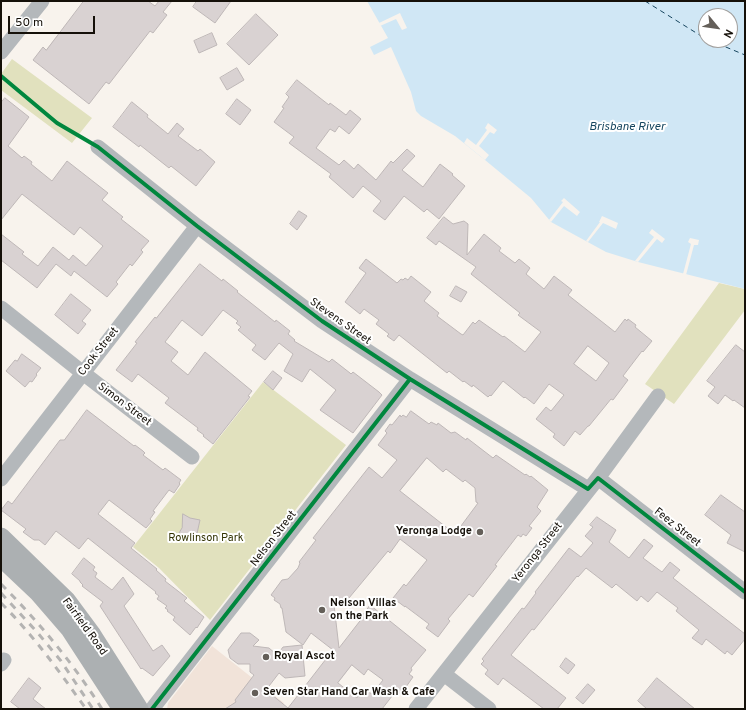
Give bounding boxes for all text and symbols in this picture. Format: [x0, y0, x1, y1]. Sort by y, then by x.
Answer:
scale bar [10, 8, 97, 34]
north arrow [698, 8, 738, 48]
text: 50 m [15, 15, 43, 31]
text: N [720, 26, 736, 40]
water label: Brisbane River [589, 121, 665, 135]
street label: Stevens Street [307, 296, 373, 348]
street label: Cook Street [76, 325, 122, 379]
street label: Simon Street [94, 380, 154, 430]
street label: Feez Street [651, 506, 703, 550]
street label: Nelson Street [248, 509, 300, 569]
street label: Yeronga Street [510, 520, 566, 586]
place label: Yeronga Lodge [396, 525, 472, 539]
marker: Yeronga Lodge [475, 527, 485, 537]
park label: Rowlinson Park [168, 532, 244, 546]
street label: Fairfield Road [59, 596, 109, 658]
place label: Nelson Villas on the Park [330, 597, 396, 623]
marker: Nelson Villas on the Park [317, 605, 327, 615]
place label: Royal Ascot [274, 650, 335, 664]
marker: Royal Ascot [261, 652, 271, 662]
place label: Seven Star Hand Car Wash & Cafe [263, 686, 435, 700]
marker: Seven Star Hand Car Wash & Cafe [250, 688, 260, 698]

